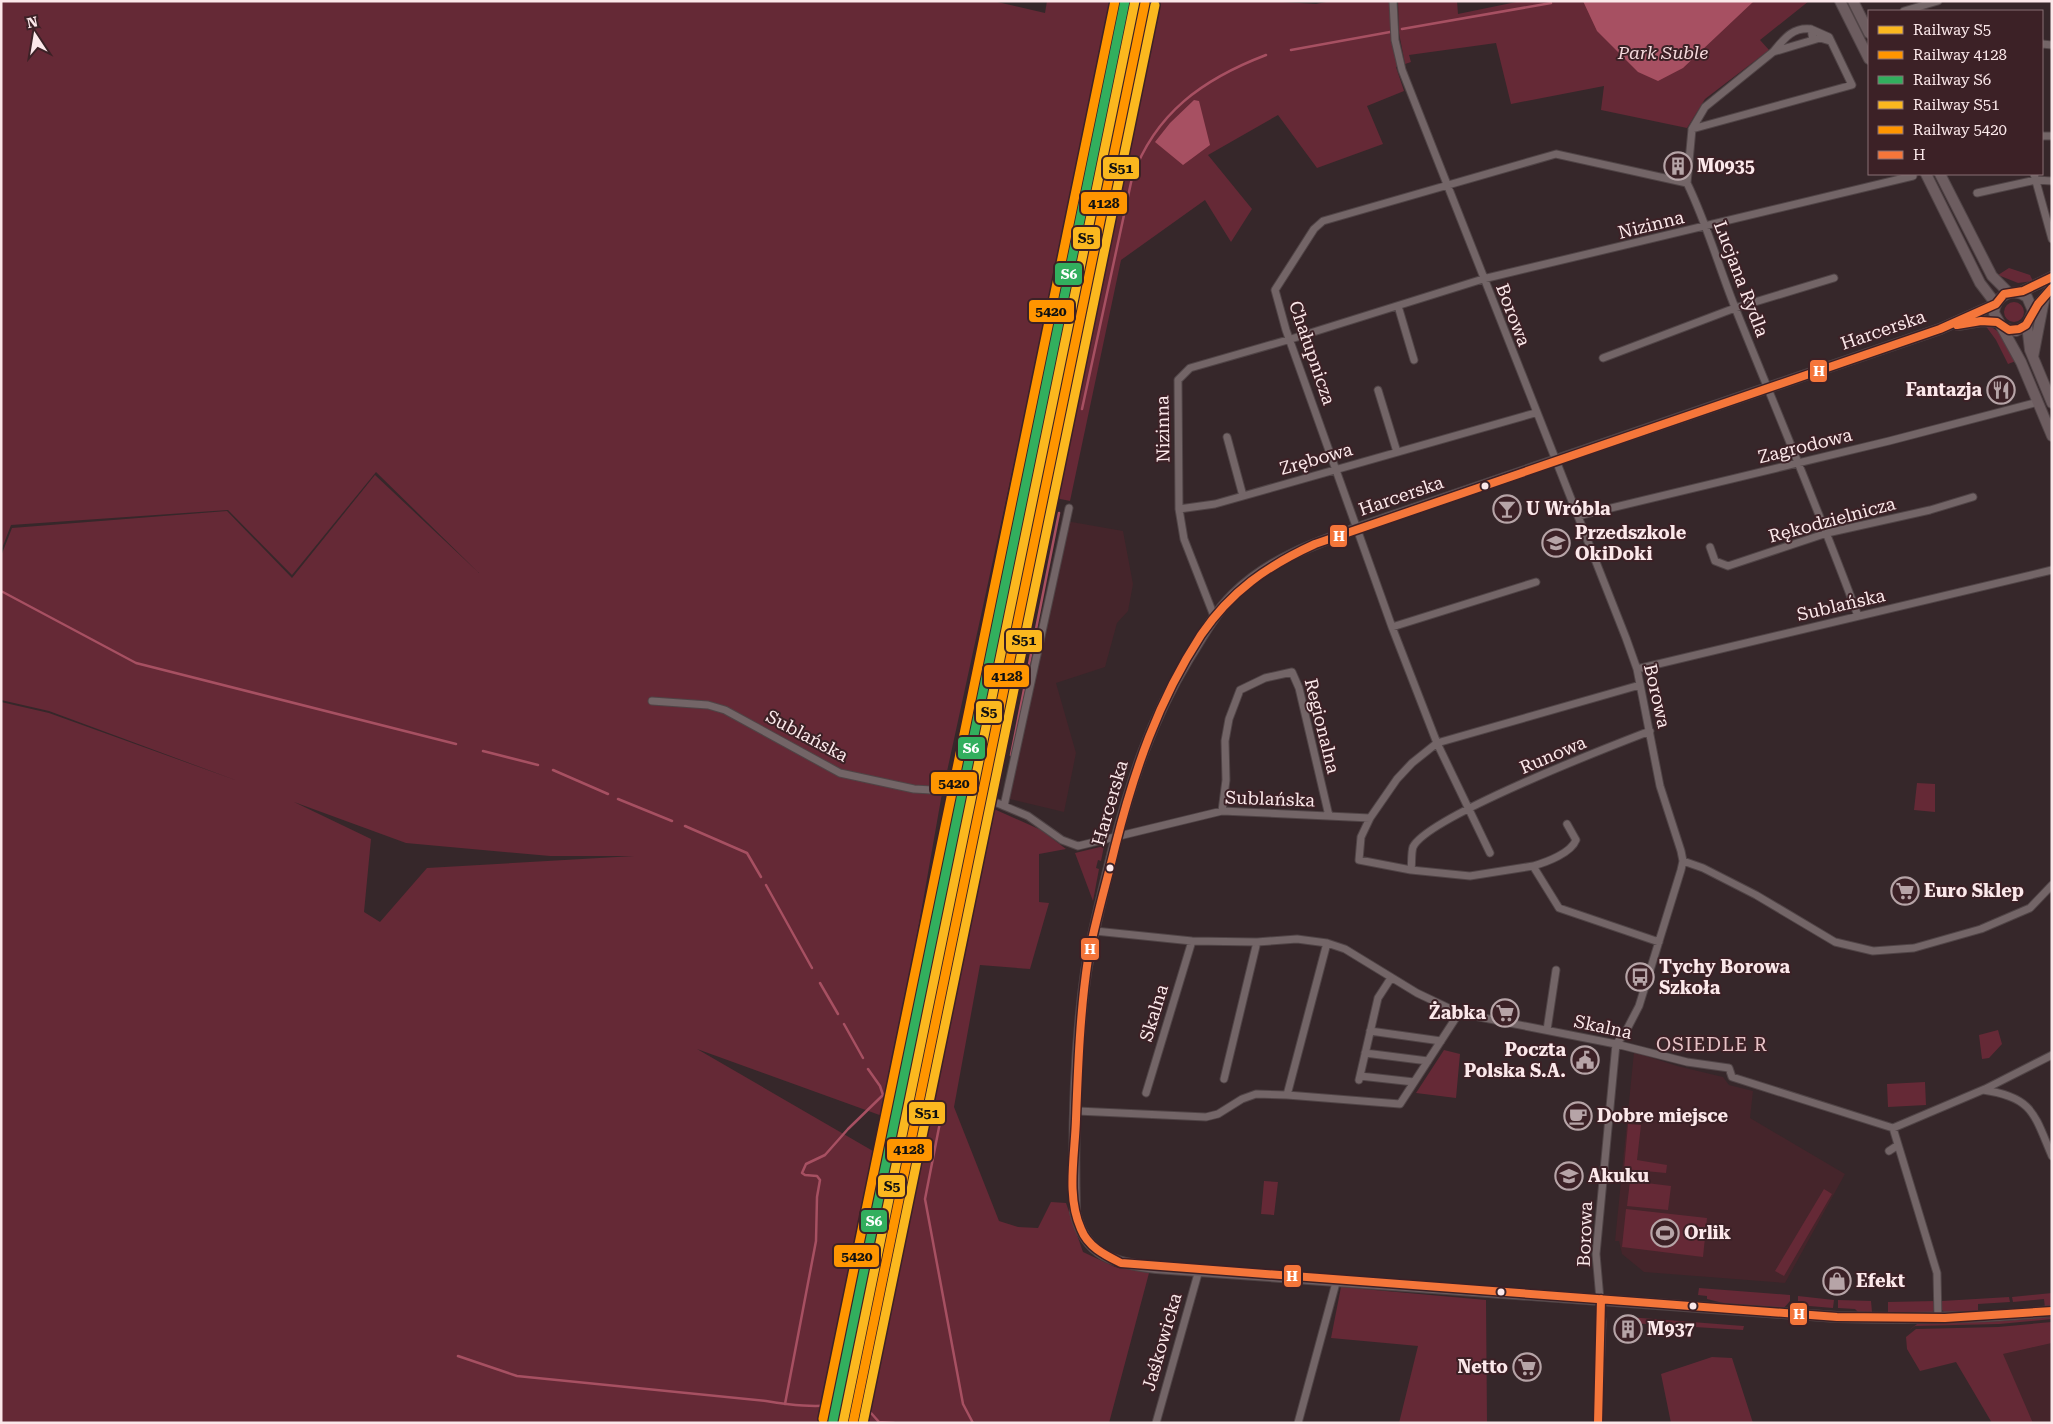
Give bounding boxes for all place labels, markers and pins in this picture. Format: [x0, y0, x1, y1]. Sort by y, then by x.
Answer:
building icon: M0935 [1663, 151, 1693, 181]
place label: M0935 [1697, 155, 1755, 176]
restaurant icon: Fantazja [1986, 375, 2016, 405]
place label: Fantazja [1906, 379, 1982, 400]
unlabelled marker [1480, 481, 1490, 491]
bar icon: U Wróbla [1492, 494, 1522, 524]
place label: U Wróbla [1526, 498, 1611, 519]
place label: Przedszkole OkiDoki [1575, 522, 1687, 564]
school or university icon: Przedszkole OkiDoki [1541, 528, 1571, 558]
unlabelled marker [1105, 863, 1115, 873]
supermarket icon: Euro Sklep [1890, 876, 1920, 906]
place label: Euro Sklep [1924, 880, 2024, 901]
place label: Tychy Borowa Szkoła [1659, 956, 1790, 998]
bus stop icon: Tychy Borowa Szkoła [1625, 962, 1655, 992]
supermarket icon: Żabka [1490, 998, 1520, 1028]
place label: Żabka [1429, 1001, 1486, 1023]
place label: Poczta Polska S.A. [1464, 1039, 1566, 1081]
public building icon: Poczta Polska S.A. [1570, 1045, 1600, 1075]
cafe icon: Dobre miejsce [1563, 1101, 1593, 1131]
place label: Dobre miejsce [1597, 1105, 1729, 1126]
school or university icon: Akuku [1554, 1161, 1584, 1191]
place label: Akuku [1588, 1165, 1649, 1186]
sports icon: Orlik [1650, 1218, 1680, 1248]
place label: Orlik [1684, 1222, 1732, 1243]
shop icon: Efekt [1822, 1266, 1852, 1296]
place label: Efekt [1856, 1270, 1905, 1291]
unlabelled marker [1496, 1287, 1506, 1297]
unlabelled marker [1688, 1301, 1698, 1311]
building icon: M937 [1613, 1314, 1643, 1344]
place label: M937 [1647, 1318, 1695, 1339]
supermarket icon: Netto [1512, 1352, 1542, 1382]
place label: Netto [1458, 1356, 1508, 1377]

